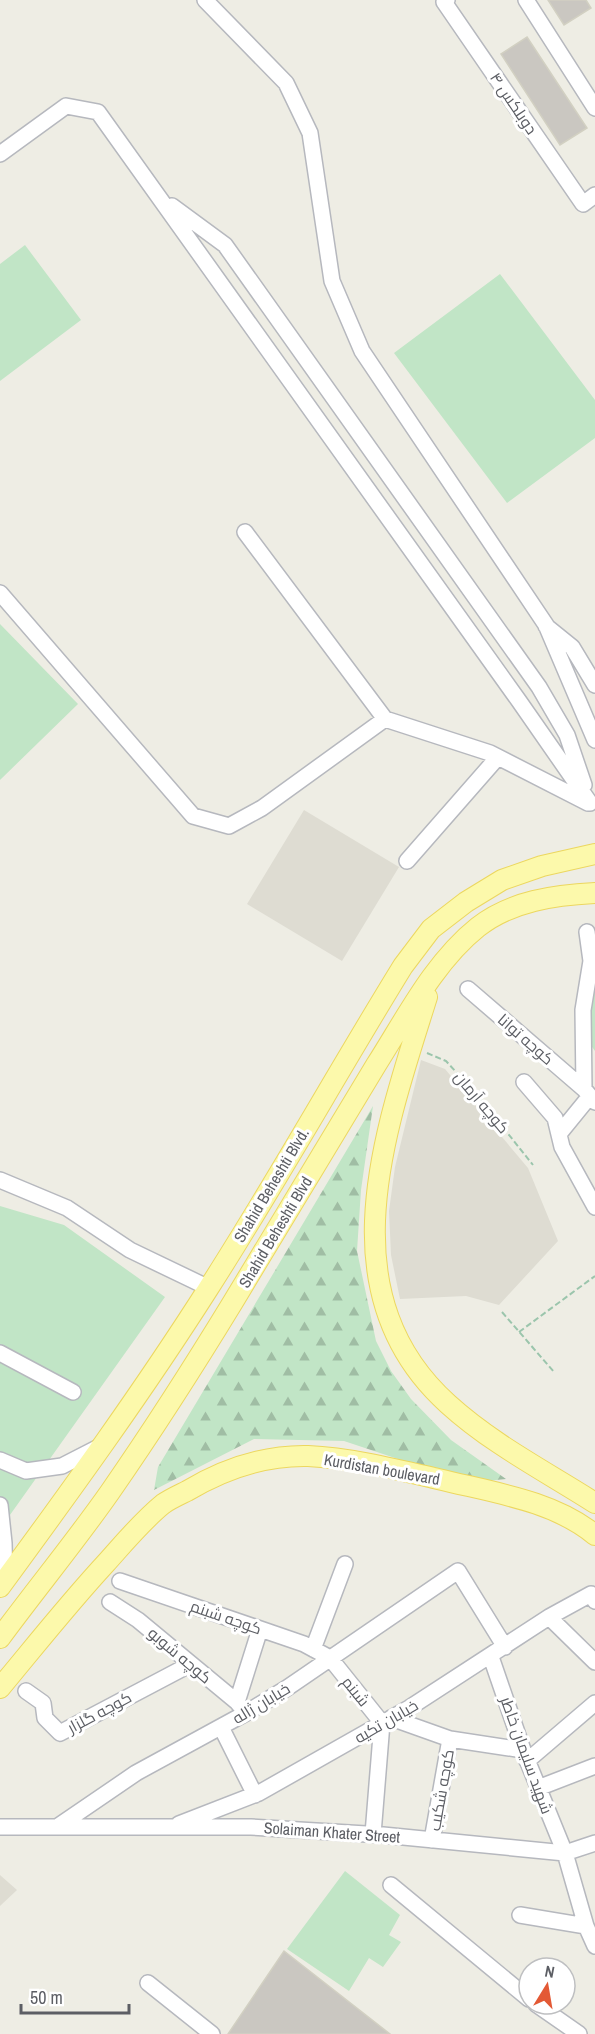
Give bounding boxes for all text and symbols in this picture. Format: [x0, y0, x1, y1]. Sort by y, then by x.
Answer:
street label: دوبلکس ۴ [485, 68, 543, 138]
street label: کوچه توانا [493, 1008, 559, 1070]
street label: کوچه آرمان [449, 1066, 515, 1139]
street label: Shahid Beheshti Blvd. [229, 1124, 313, 1246]
street label: Shahid Beheshti Blvd [234, 1173, 316, 1291]
street label: Kurdistan boulevard [322, 1448, 442, 1490]
street label: کوچه شبنم [187, 1595, 265, 1640]
street label: کوچه شوبو [143, 1622, 217, 1689]
street label: شبنم [336, 1671, 375, 1711]
street label: خیابان ژاله [228, 1677, 294, 1729]
street label: کوچه گلزار [62, 1686, 136, 1740]
street label: شهید سلیمان خاطر [495, 1692, 558, 1817]
street label: خیابان تکیه [350, 1694, 422, 1748]
street label: کوچه شکیب [423, 1747, 460, 1833]
street label: Solaiman Khater Street [263, 1816, 401, 1848]
north arrow [517, 1956, 577, 2016]
text: N [543, 1960, 557, 1983]
scale bar [21, 1977, 129, 2015]
text: 50 m [30, 1985, 63, 2010]

